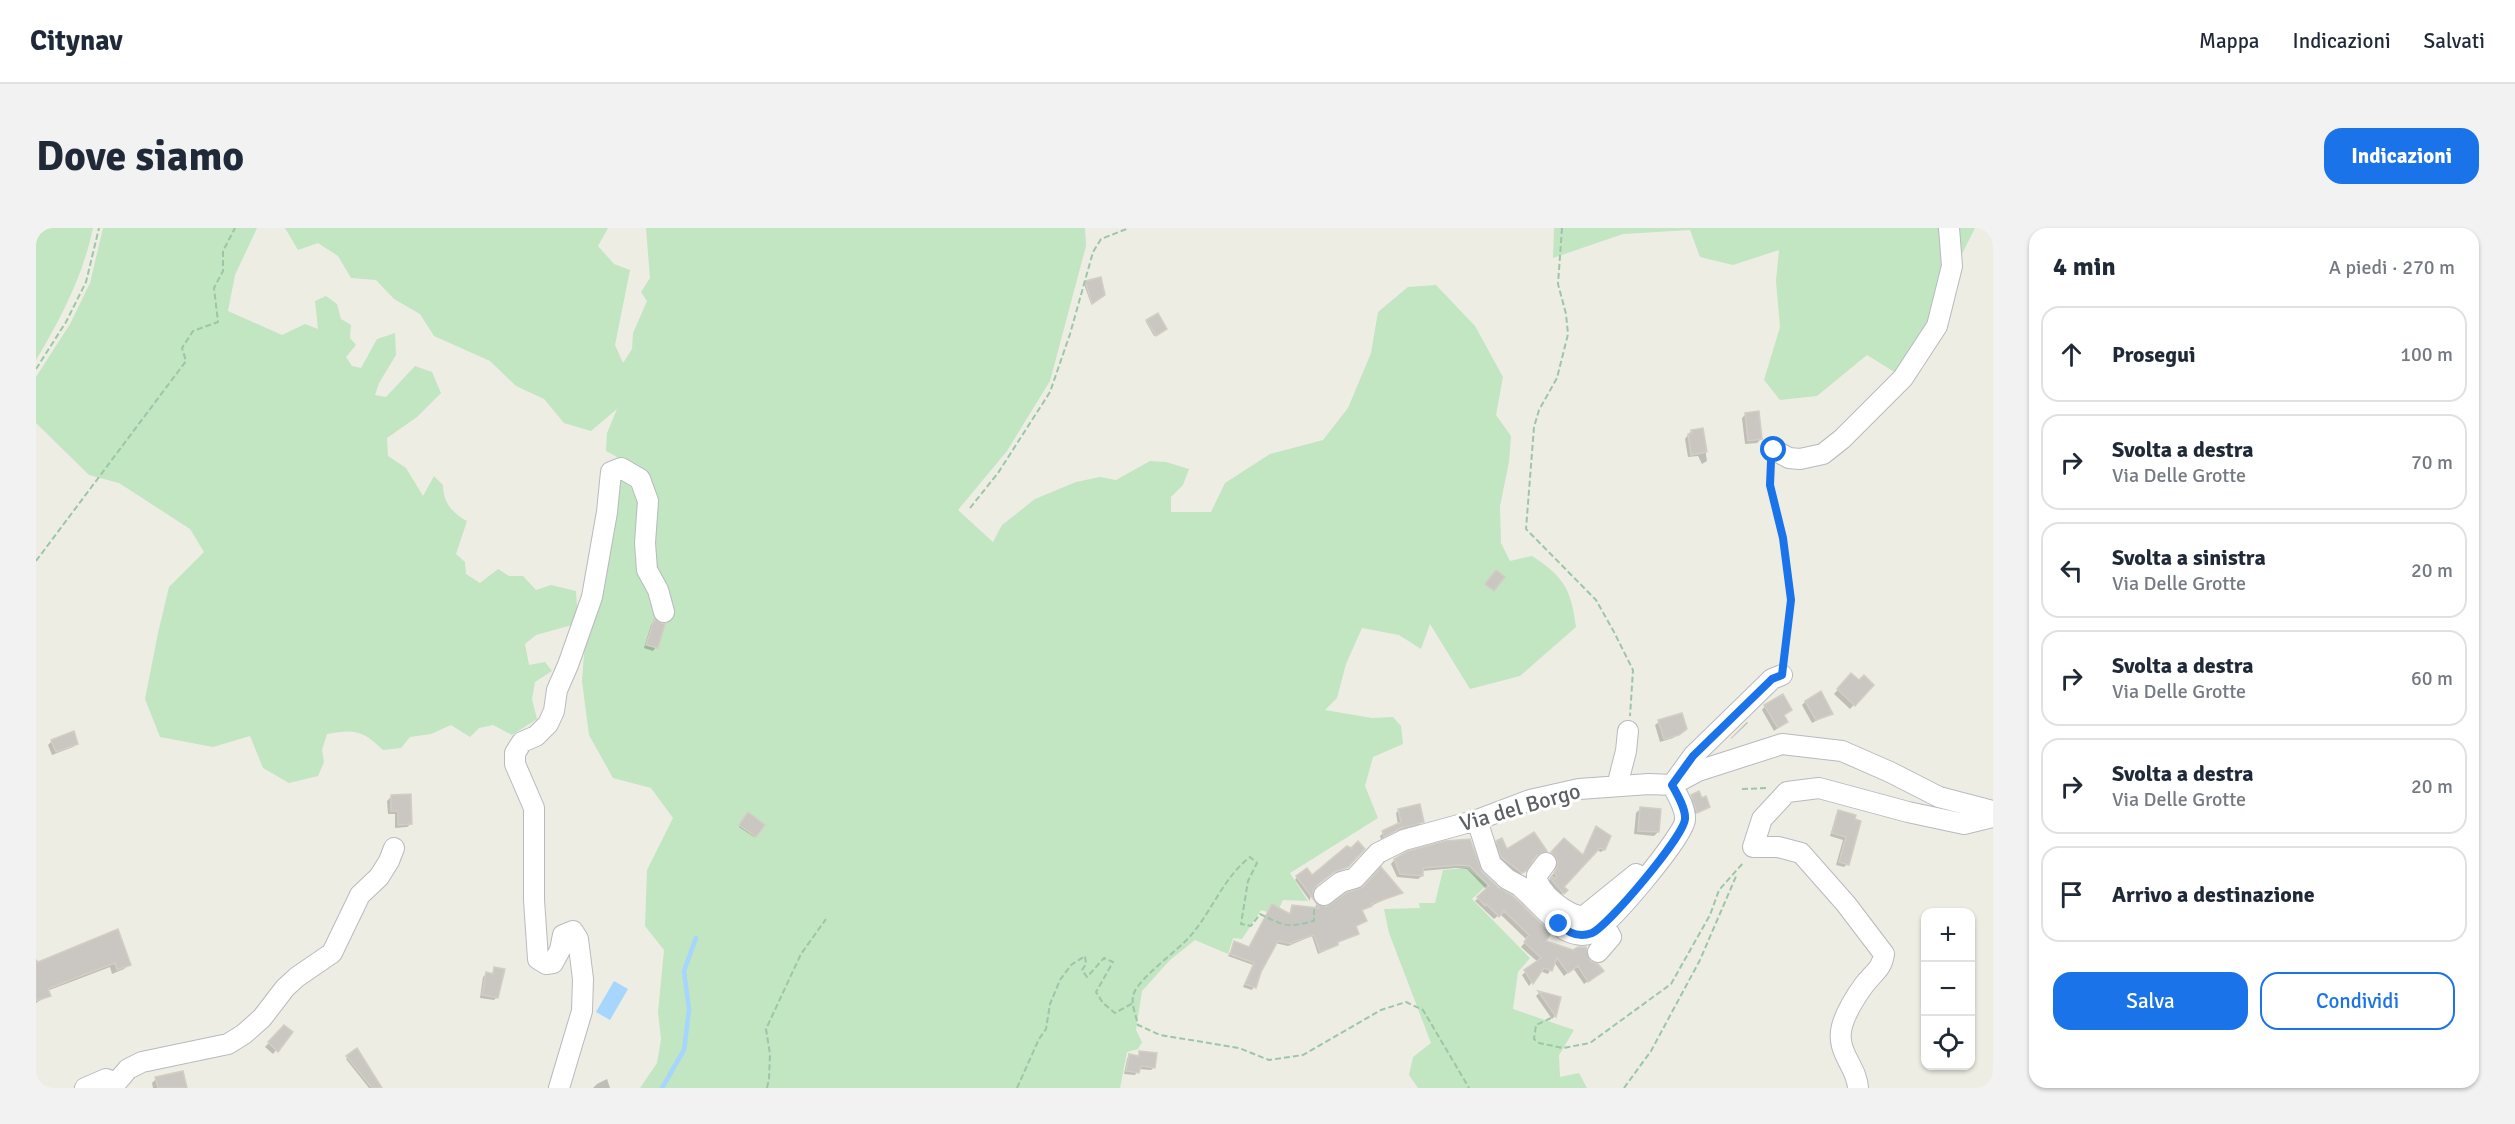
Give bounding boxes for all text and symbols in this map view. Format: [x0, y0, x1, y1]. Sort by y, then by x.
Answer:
text: Citynav [30, 24, 123, 58]
text: Mappa [2199, 28, 2260, 54]
text: Indicazioni [2293, 28, 2391, 54]
text: Salvati [2424, 28, 2485, 54]
button: Indicazioni [2324, 128, 2479, 184]
text: Dove siamo [36, 131, 244, 182]
text: 4 min [2053, 251, 2116, 283]
text: A piedi · 270 m [2329, 255, 2455, 280]
icon: ahead [2055, 338, 2088, 371]
text: Prosegui [2112, 341, 2196, 368]
text: 100 m [2400, 342, 2453, 367]
route start [1760, 436, 1786, 462]
text: Svolta a destra [2112, 436, 2253, 463]
icon: right [2055, 446, 2088, 479]
text: 70 m [2411, 450, 2453, 475]
text: Via Delle Grotte [2112, 463, 2246, 488]
text: Svolta a sinistra [2112, 544, 2266, 571]
icon: left [2055, 554, 2088, 587]
text: 20 m [2411, 558, 2453, 583]
text: Via Delle Grotte [2112, 571, 2246, 596]
text: Svolta a destra [2112, 652, 2253, 679]
icon: right [2055, 662, 2088, 695]
text: 60 m [2411, 666, 2453, 691]
text: Via Delle Grotte [2112, 679, 2246, 704]
text: Svolta a destra [2112, 760, 2253, 787]
icon: right [2055, 770, 2088, 803]
text: 20 m [2411, 774, 2453, 799]
street label: Via del Borgo [1457, 777, 1583, 837]
text: Via Delle Grotte [2112, 787, 2246, 812]
icon: arrive [2055, 878, 2088, 911]
text: Arrivo a destinazione [2112, 881, 2315, 908]
map controls [1921, 908, 1975, 1070]
button: + [1921, 908, 1975, 962]
route end [1545, 910, 1571, 936]
button: − [1921, 962, 1975, 1016]
button: Salva [2053, 972, 2248, 1030]
button: Condividi [2260, 972, 2455, 1030]
button: locate [1921, 1016, 1975, 1070]

